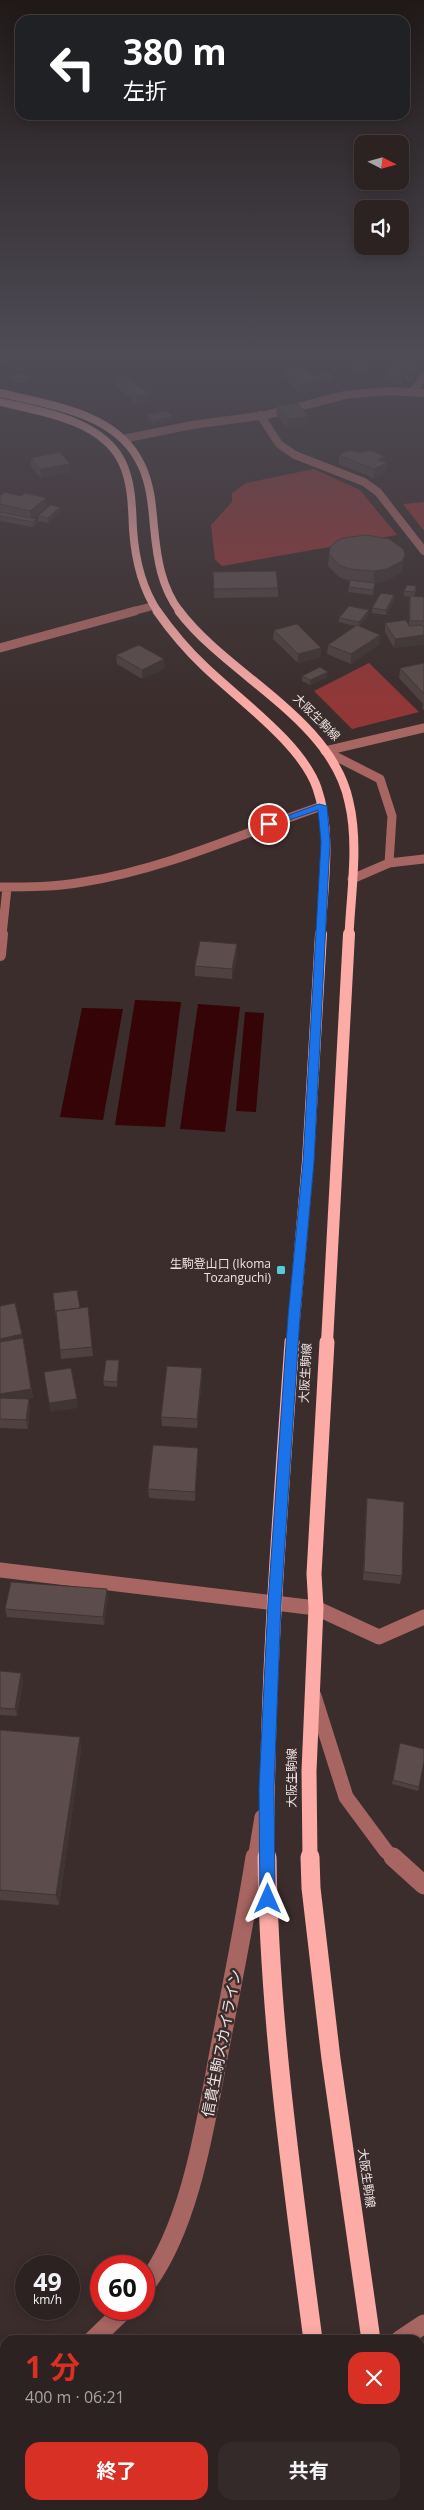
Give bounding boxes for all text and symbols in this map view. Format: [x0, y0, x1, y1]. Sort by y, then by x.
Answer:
text: 380 m [123, 28, 227, 75]
icon: left [40, 35, 105, 100]
text: 左折 [123, 75, 167, 105]
north arrow [354, 135, 409, 190]
map controls [354, 135, 409, 255]
button: sound [354, 200, 409, 255]
street label: 大阪生駒線 [290, 690, 344, 744]
pin [248, 803, 290, 845]
icon: arrive [255, 810, 283, 838]
place label: 生駒登山口 (Ikoma Tozanguchi) [170, 1255, 271, 1286]
marker: 生駒登山口 (Ikoma Tozanguchi) [275, 1264, 287, 1276]
street label: 大阪生駒線 [295, 1343, 315, 1403]
street label: 大阪生駒線 [283, 1748, 300, 1808]
position arrow [241, 1872, 293, 1924]
street label: 信貴生駒スカイライン [197, 1967, 245, 2119]
street label: 大阪生駒線 [354, 2147, 380, 2209]
speed limit sign: 60 [90, 2255, 155, 2320]
text: 49 [33, 2264, 62, 2298]
text: km/h [33, 2291, 62, 2308]
text: 1 分 [25, 2346, 80, 2387]
button: close [348, 2352, 400, 2404]
text: 400 m · 06:21 [25, 2386, 125, 2408]
button: 終了 [25, 2442, 208, 2500]
button: 共有 [218, 2442, 400, 2500]

